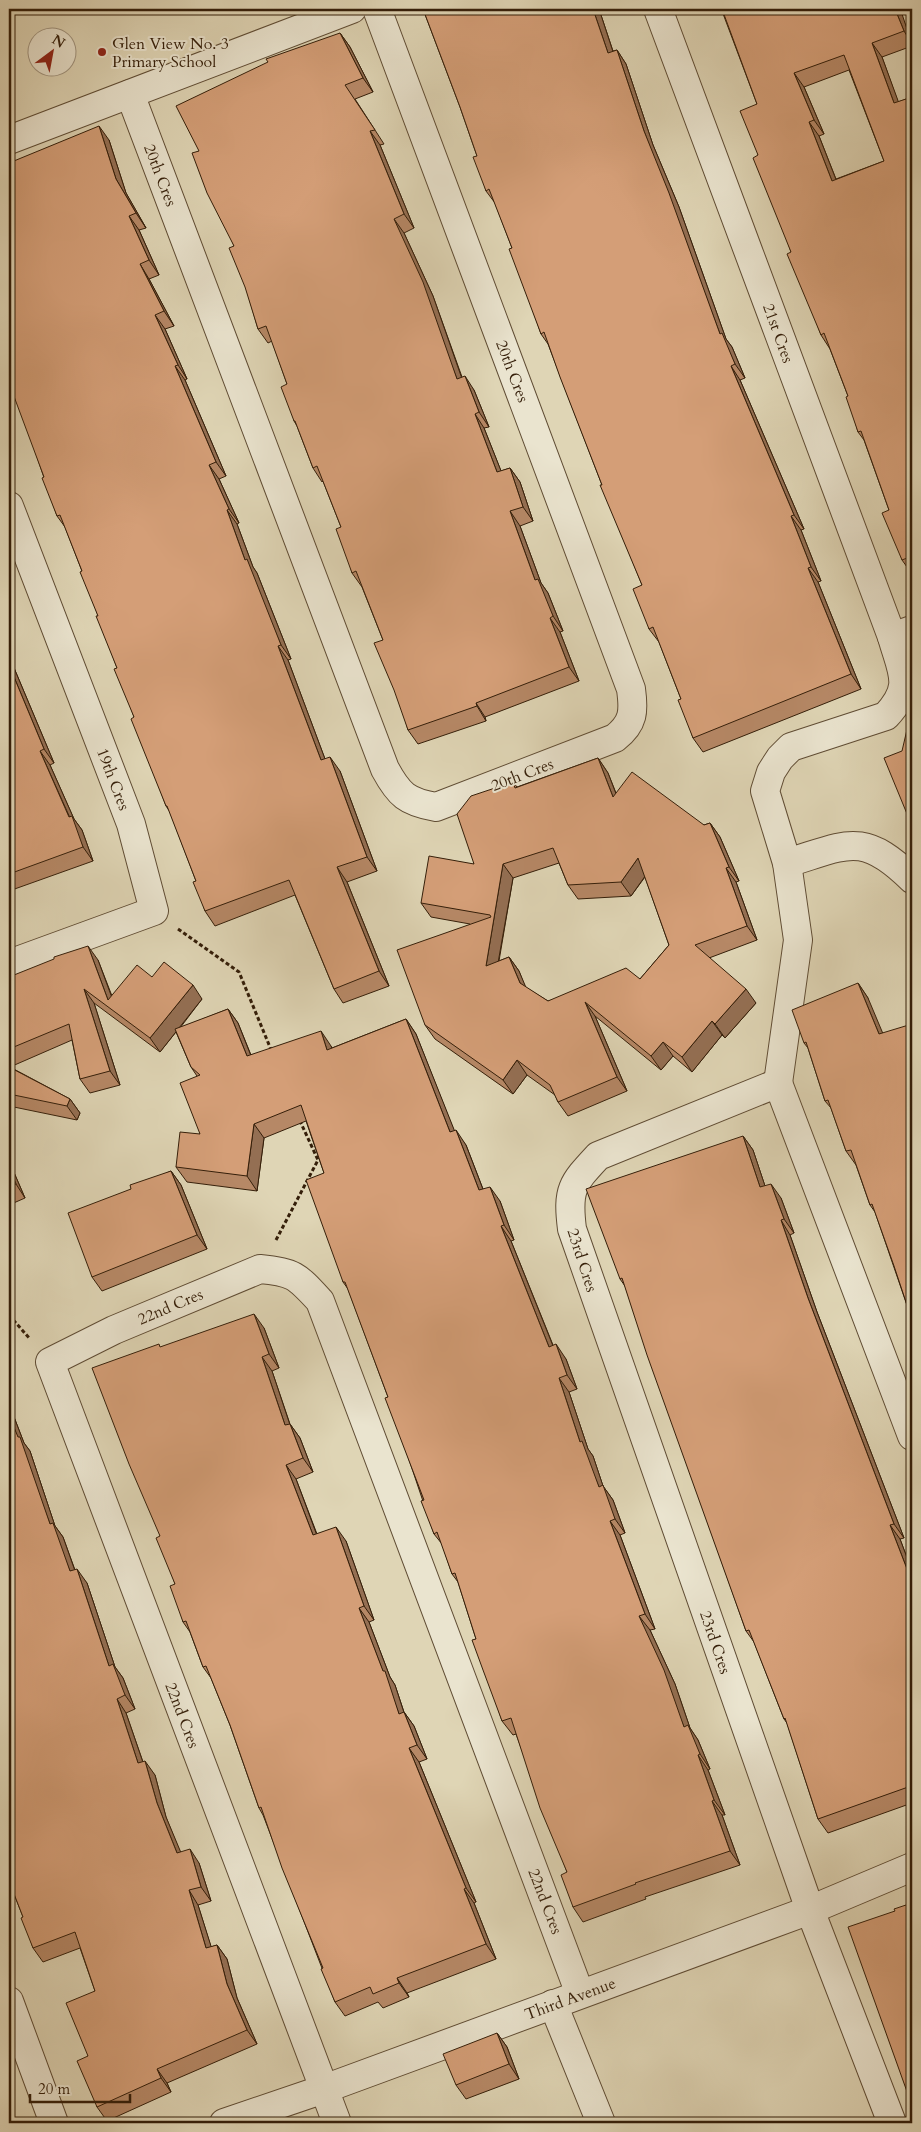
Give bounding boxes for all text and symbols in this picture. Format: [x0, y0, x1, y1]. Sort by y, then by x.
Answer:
north arrow [28, 28, 78, 78]
text: N [48, 30, 69, 53]
place label: Glen View No. 3 Primary School [112, 33, 229, 73]
marker: Glen View No. 3 Primary School [96, 46, 108, 58]
street label: 20th Cres [138, 141, 182, 210]
street label: 21st Cres [757, 301, 799, 366]
street label: 20th Cres [490, 337, 534, 406]
street label: 19th Cres [91, 745, 135, 814]
street label: 20th Cres [488, 753, 557, 797]
street label: 23rd Cres [561, 1226, 603, 1295]
street label: 22nd Cres [134, 1283, 206, 1331]
street label: 23rd Cres [694, 1608, 736, 1677]
street label: 22nd Cres [159, 1679, 205, 1752]
street label: 22nd Cres [522, 1865, 568, 1938]
street label: Third Avenue [522, 1972, 619, 2026]
scale bar [30, 2072, 130, 2104]
text: 20 m [38, 2079, 70, 2099]

